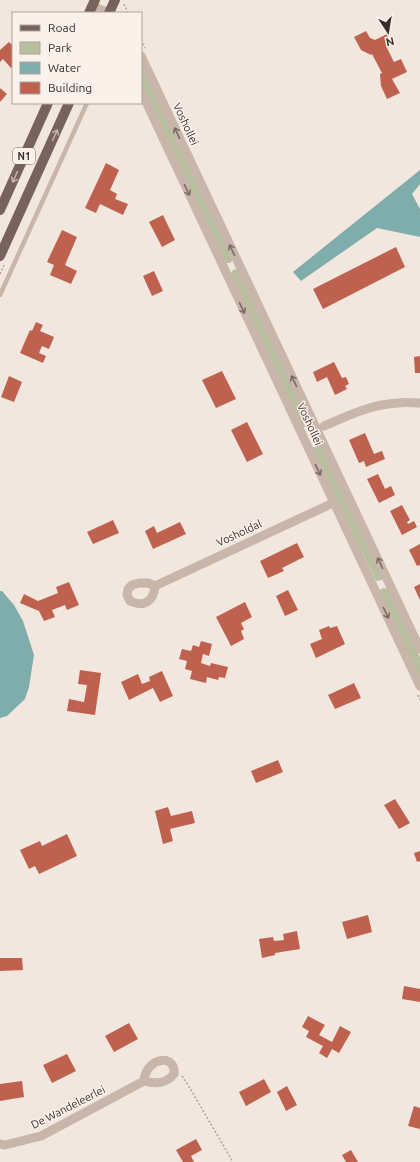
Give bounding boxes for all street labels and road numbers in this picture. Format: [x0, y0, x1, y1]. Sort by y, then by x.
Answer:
street label: Voshollei [171, 101, 201, 147]
road number: N1 [13, 148, 35, 164]
street label: Voshollei [295, 401, 325, 447]
street label: Vosholdal [215, 517, 264, 549]
street label: De Wandeleerlei [29, 1083, 107, 1131]

